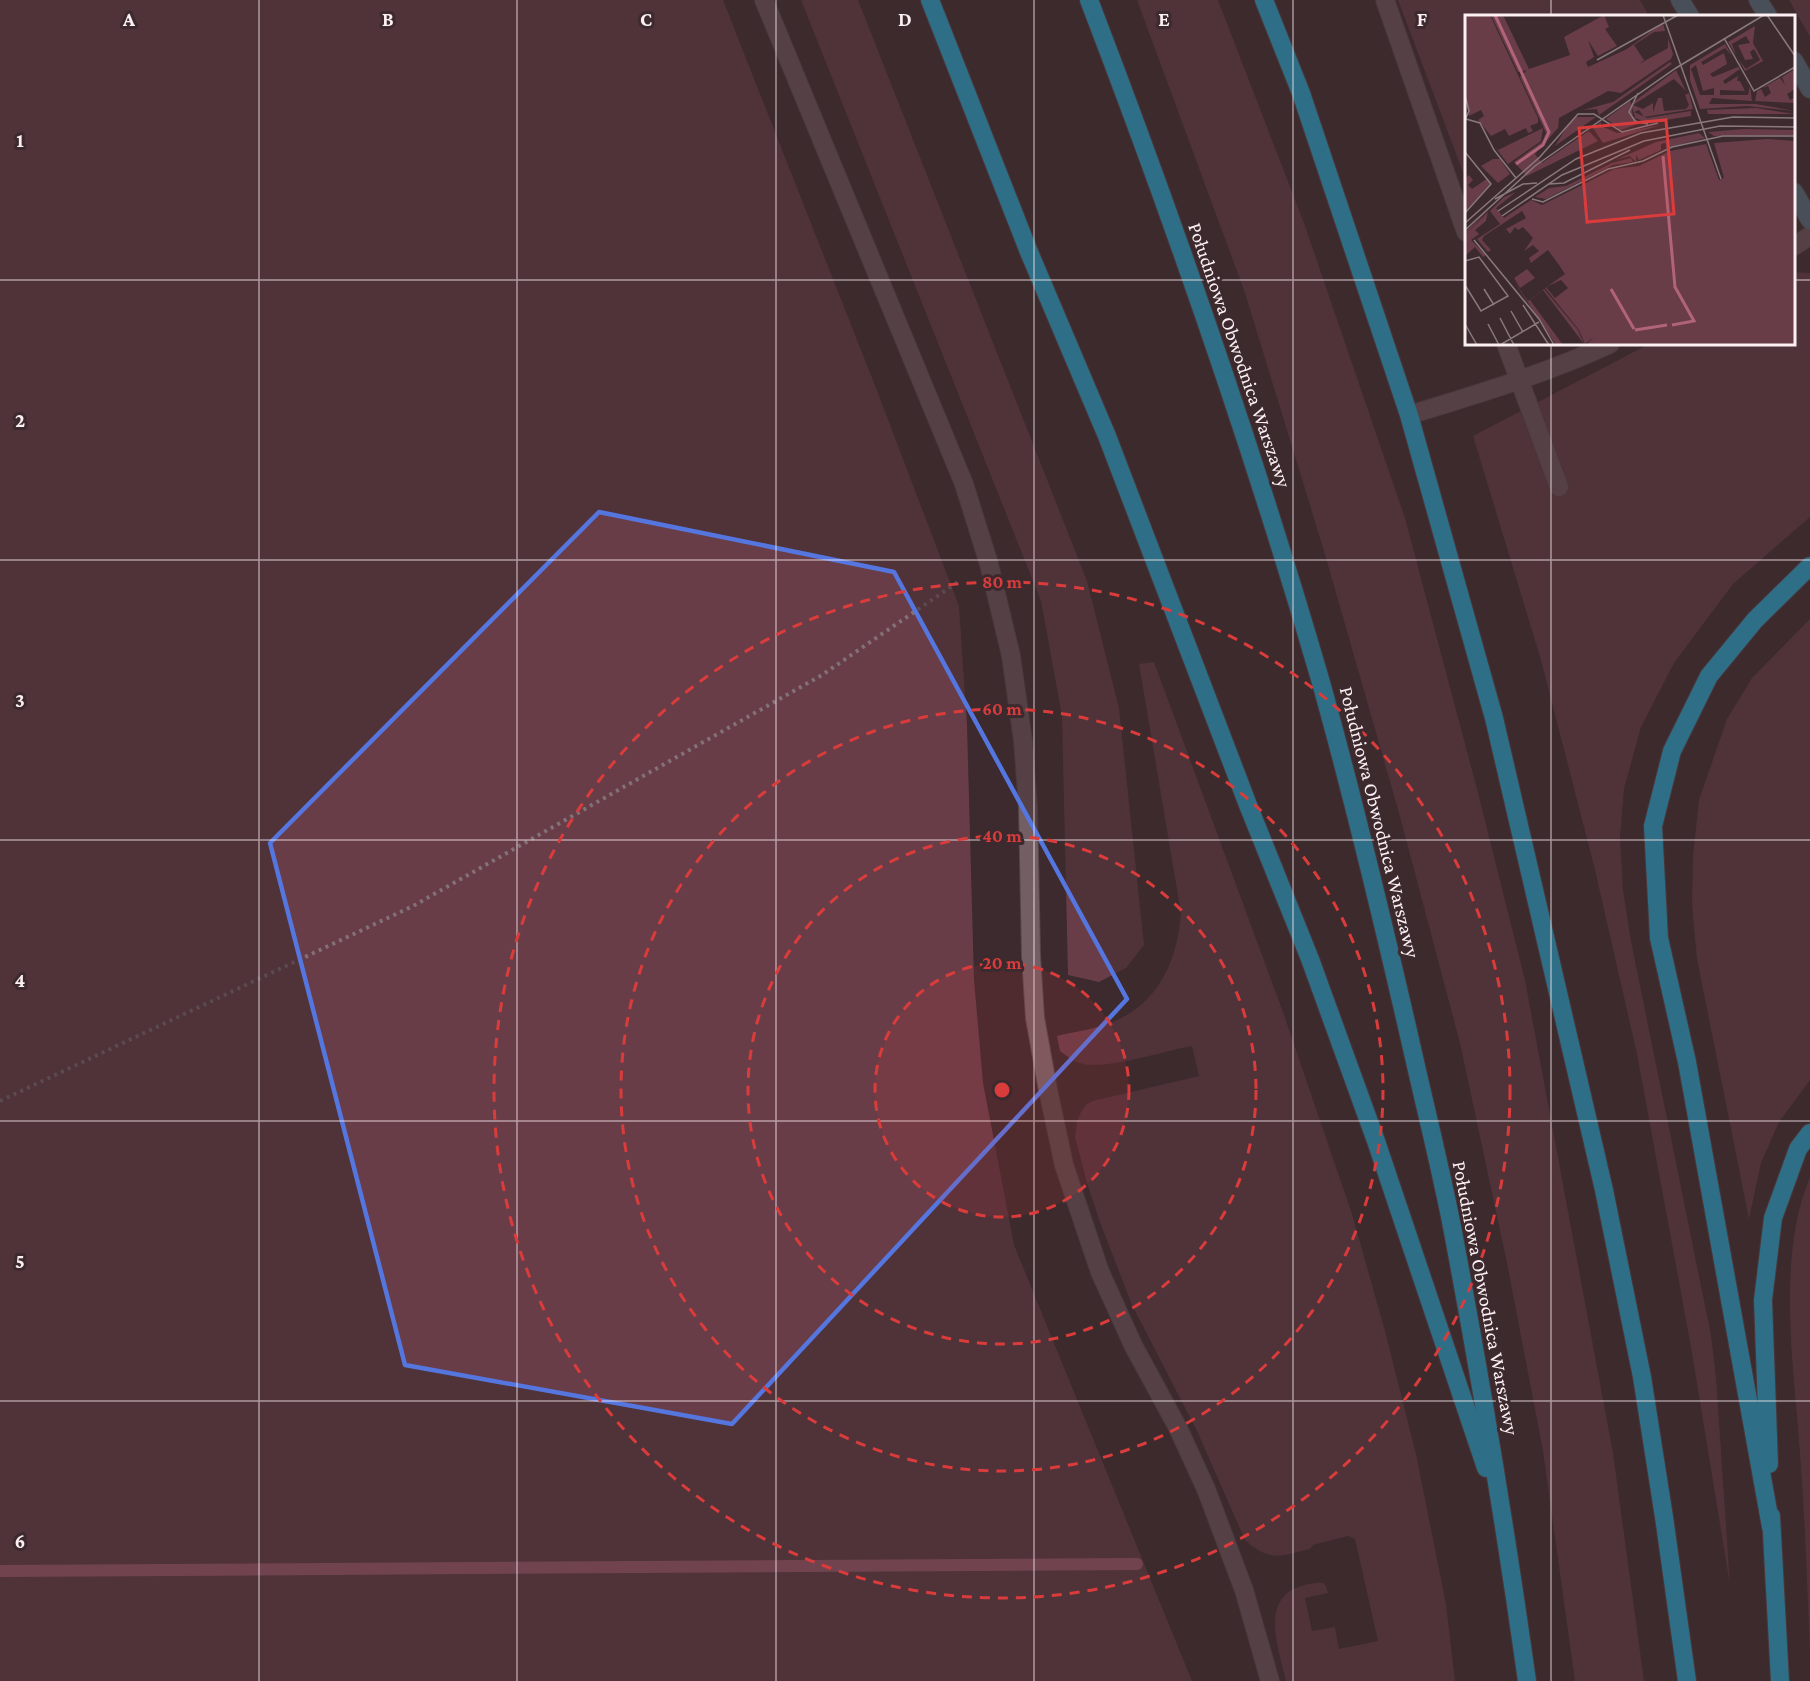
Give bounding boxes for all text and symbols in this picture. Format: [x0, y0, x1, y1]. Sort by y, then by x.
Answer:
text: A [122, 8, 136, 30]
text: B [382, 8, 394, 30]
text: C [640, 8, 652, 30]
text: D [898, 8, 912, 30]
text: E [1158, 8, 1170, 30]
text: F [1417, 8, 1428, 30]
inset map [1465, 15, 1795, 345]
text: 1 [16, 129, 24, 151]
street label: Południowa Obwodnica Warszawy [1183, 220, 1296, 491]
text: 2 [15, 409, 25, 431]
text: 80 m [982, 572, 1023, 592]
street label: Południowa Obwodnica Warszawy [1335, 684, 1425, 961]
text: 3 [15, 689, 25, 711]
text: 60 m [982, 699, 1022, 719]
text: 40 m [982, 826, 1022, 846]
text: 20 m [983, 953, 1022, 973]
text: 4 [15, 969, 26, 991]
centre of rings [992, 1080, 1012, 1100]
street label: Południowa Obwodnica Warszawy [1448, 1159, 1524, 1438]
text: 5 [15, 1250, 25, 1272]
text: 6 [15, 1530, 25, 1552]

